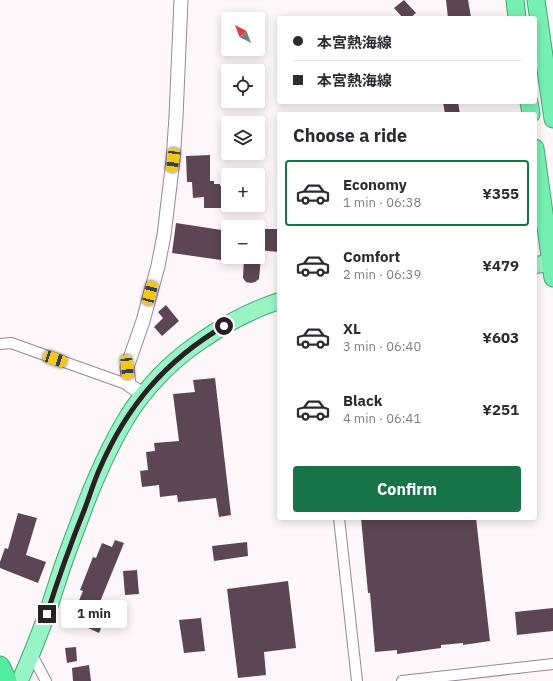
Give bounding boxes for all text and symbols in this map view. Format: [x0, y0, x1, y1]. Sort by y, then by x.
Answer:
north arrow [221, 12, 265, 56]
map controls [221, 12, 265, 264]
text: 本宮熱海線 [317, 33, 392, 52]
button: locate [221, 64, 265, 108]
text: 本宮熱海線 [317, 71, 392, 90]
button: layers [221, 116, 265, 160]
text: Choose a ride [293, 124, 407, 147]
car [165, 147, 181, 173]
button: + [221, 168, 265, 212]
icon: car [295, 175, 331, 211]
text: Economy [343, 175, 407, 194]
text: ¥355 [482, 184, 519, 203]
text: 1 min · 06:38 [343, 194, 421, 211]
button: − [221, 220, 265, 264]
icon: car [295, 247, 331, 283]
text: Comfort [343, 247, 400, 266]
text: ¥479 [482, 256, 519, 275]
text: 2 min · 06:39 [343, 266, 421, 283]
car [141, 280, 159, 306]
route start [215, 317, 233, 335]
icon: car [295, 319, 331, 355]
text: XL [343, 319, 361, 338]
text: ¥603 [482, 328, 519, 347]
text: 3 min · 06:40 [343, 338, 421, 355]
car [42, 349, 68, 369]
car [120, 354, 134, 380]
icon: car [295, 391, 331, 427]
text: Black [343, 391, 383, 410]
text: ¥251 [482, 400, 519, 419]
text: 4 min · 06:41 [343, 410, 421, 427]
button: Confirm [293, 466, 521, 512]
callout: 1 min [61, 600, 127, 628]
route end [38, 605, 56, 623]
text: 1 min [77, 605, 111, 622]

